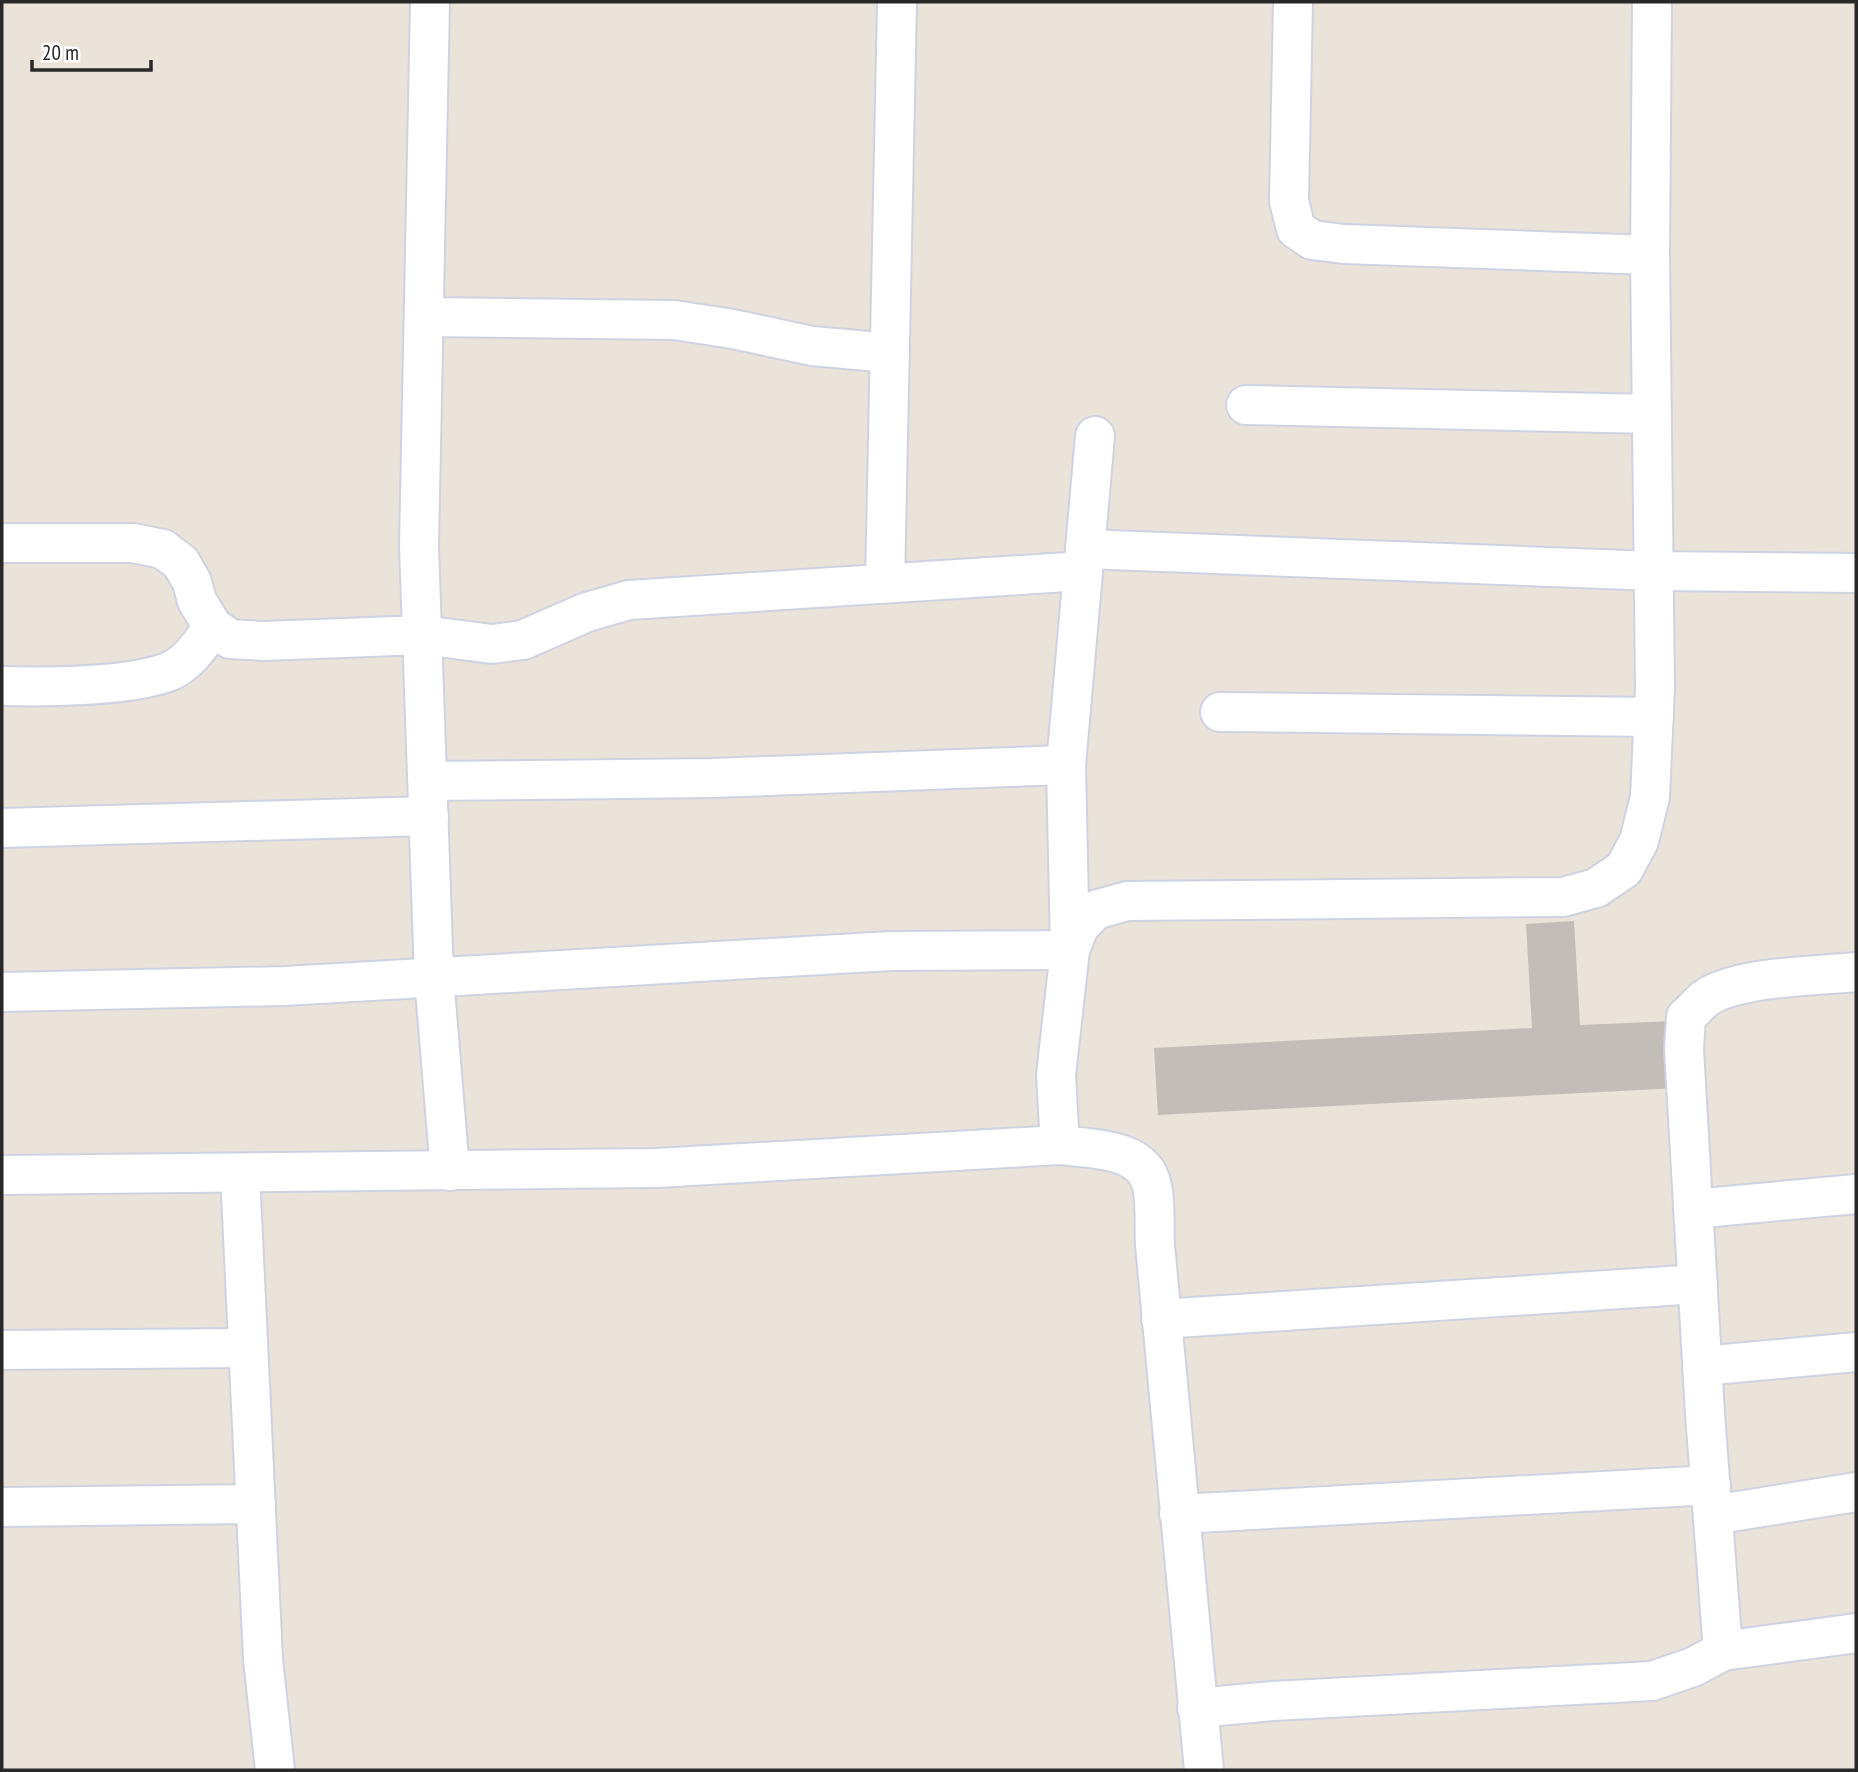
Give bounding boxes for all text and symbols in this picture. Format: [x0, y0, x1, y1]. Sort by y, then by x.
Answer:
scale bar [32, 28, 150, 72]
text: 20 m [42, 39, 79, 66]

